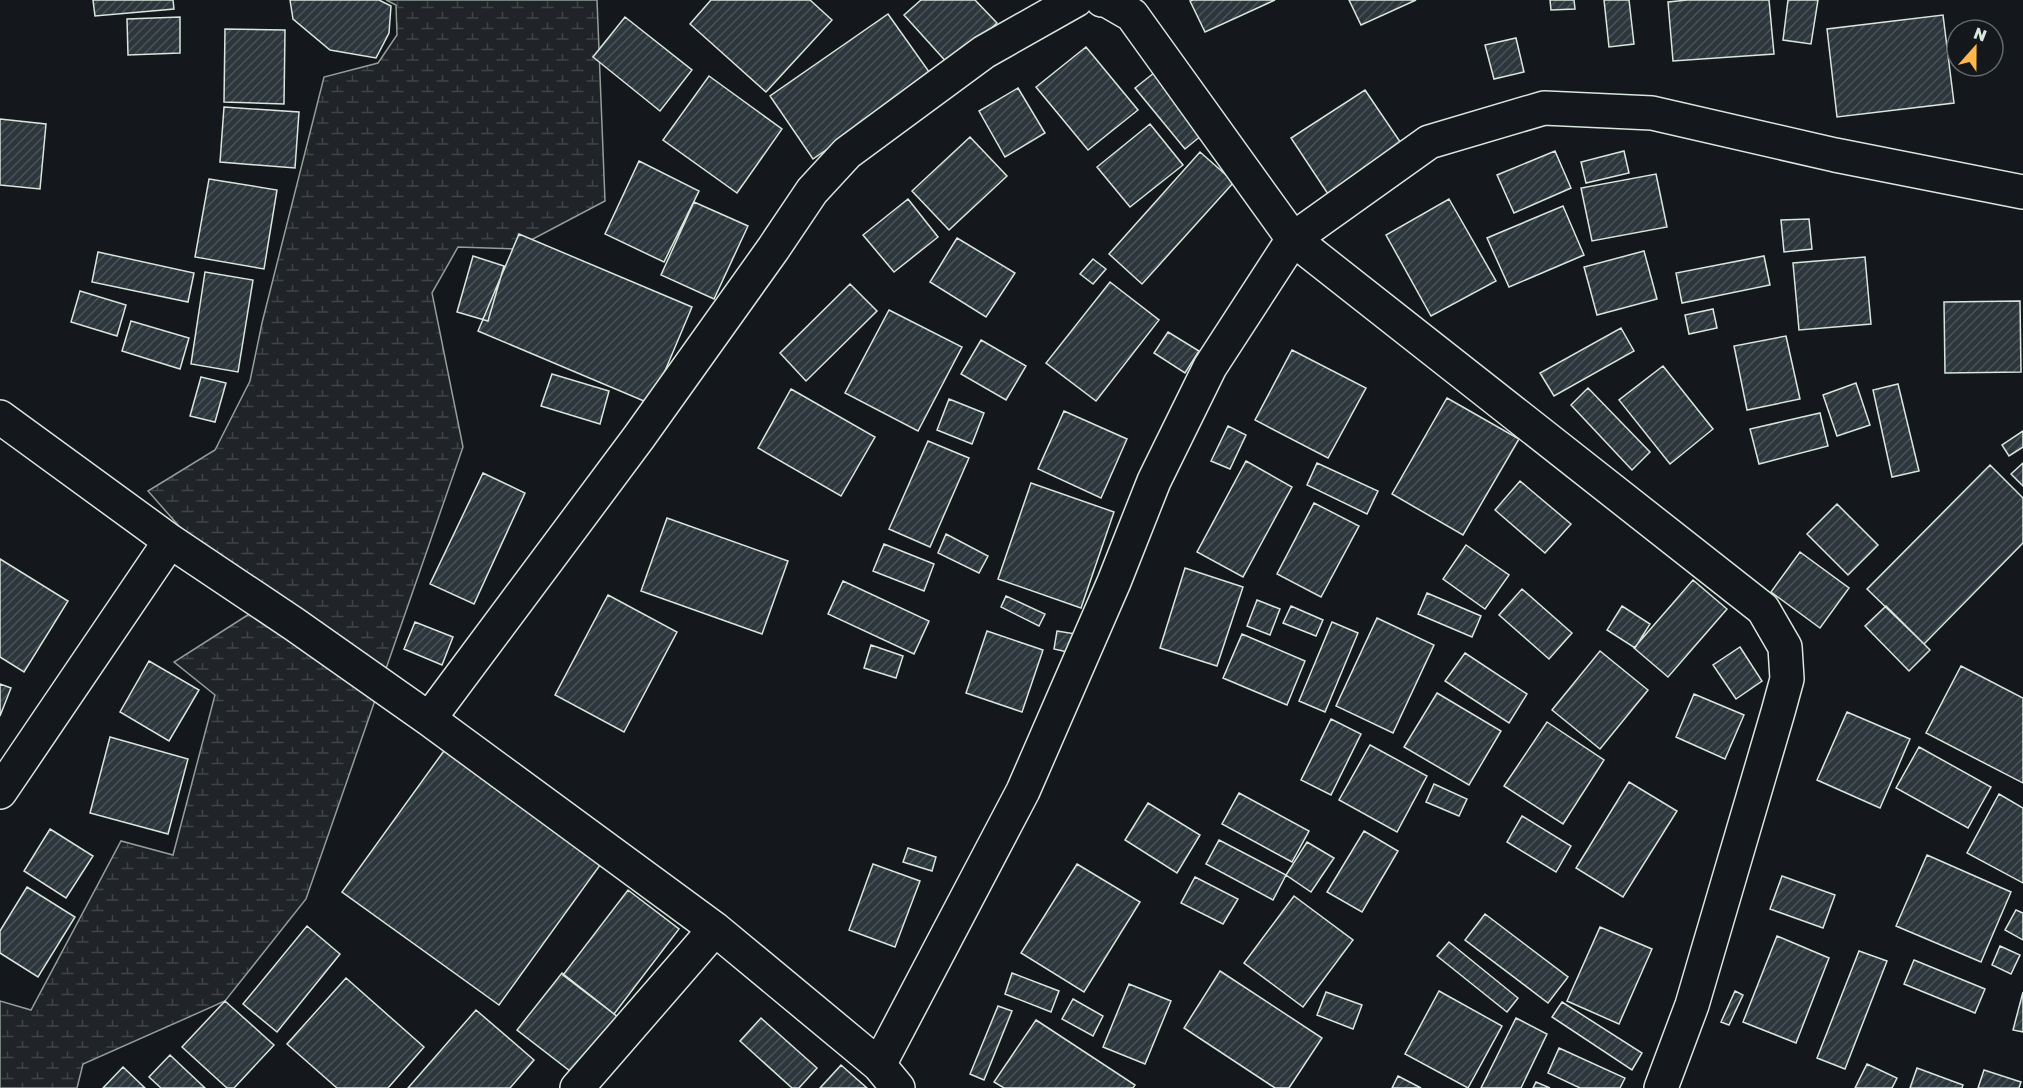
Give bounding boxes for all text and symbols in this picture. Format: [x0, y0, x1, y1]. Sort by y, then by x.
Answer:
north arrow [1945, 18, 2005, 78]
text: N [1971, 22, 1990, 46]

